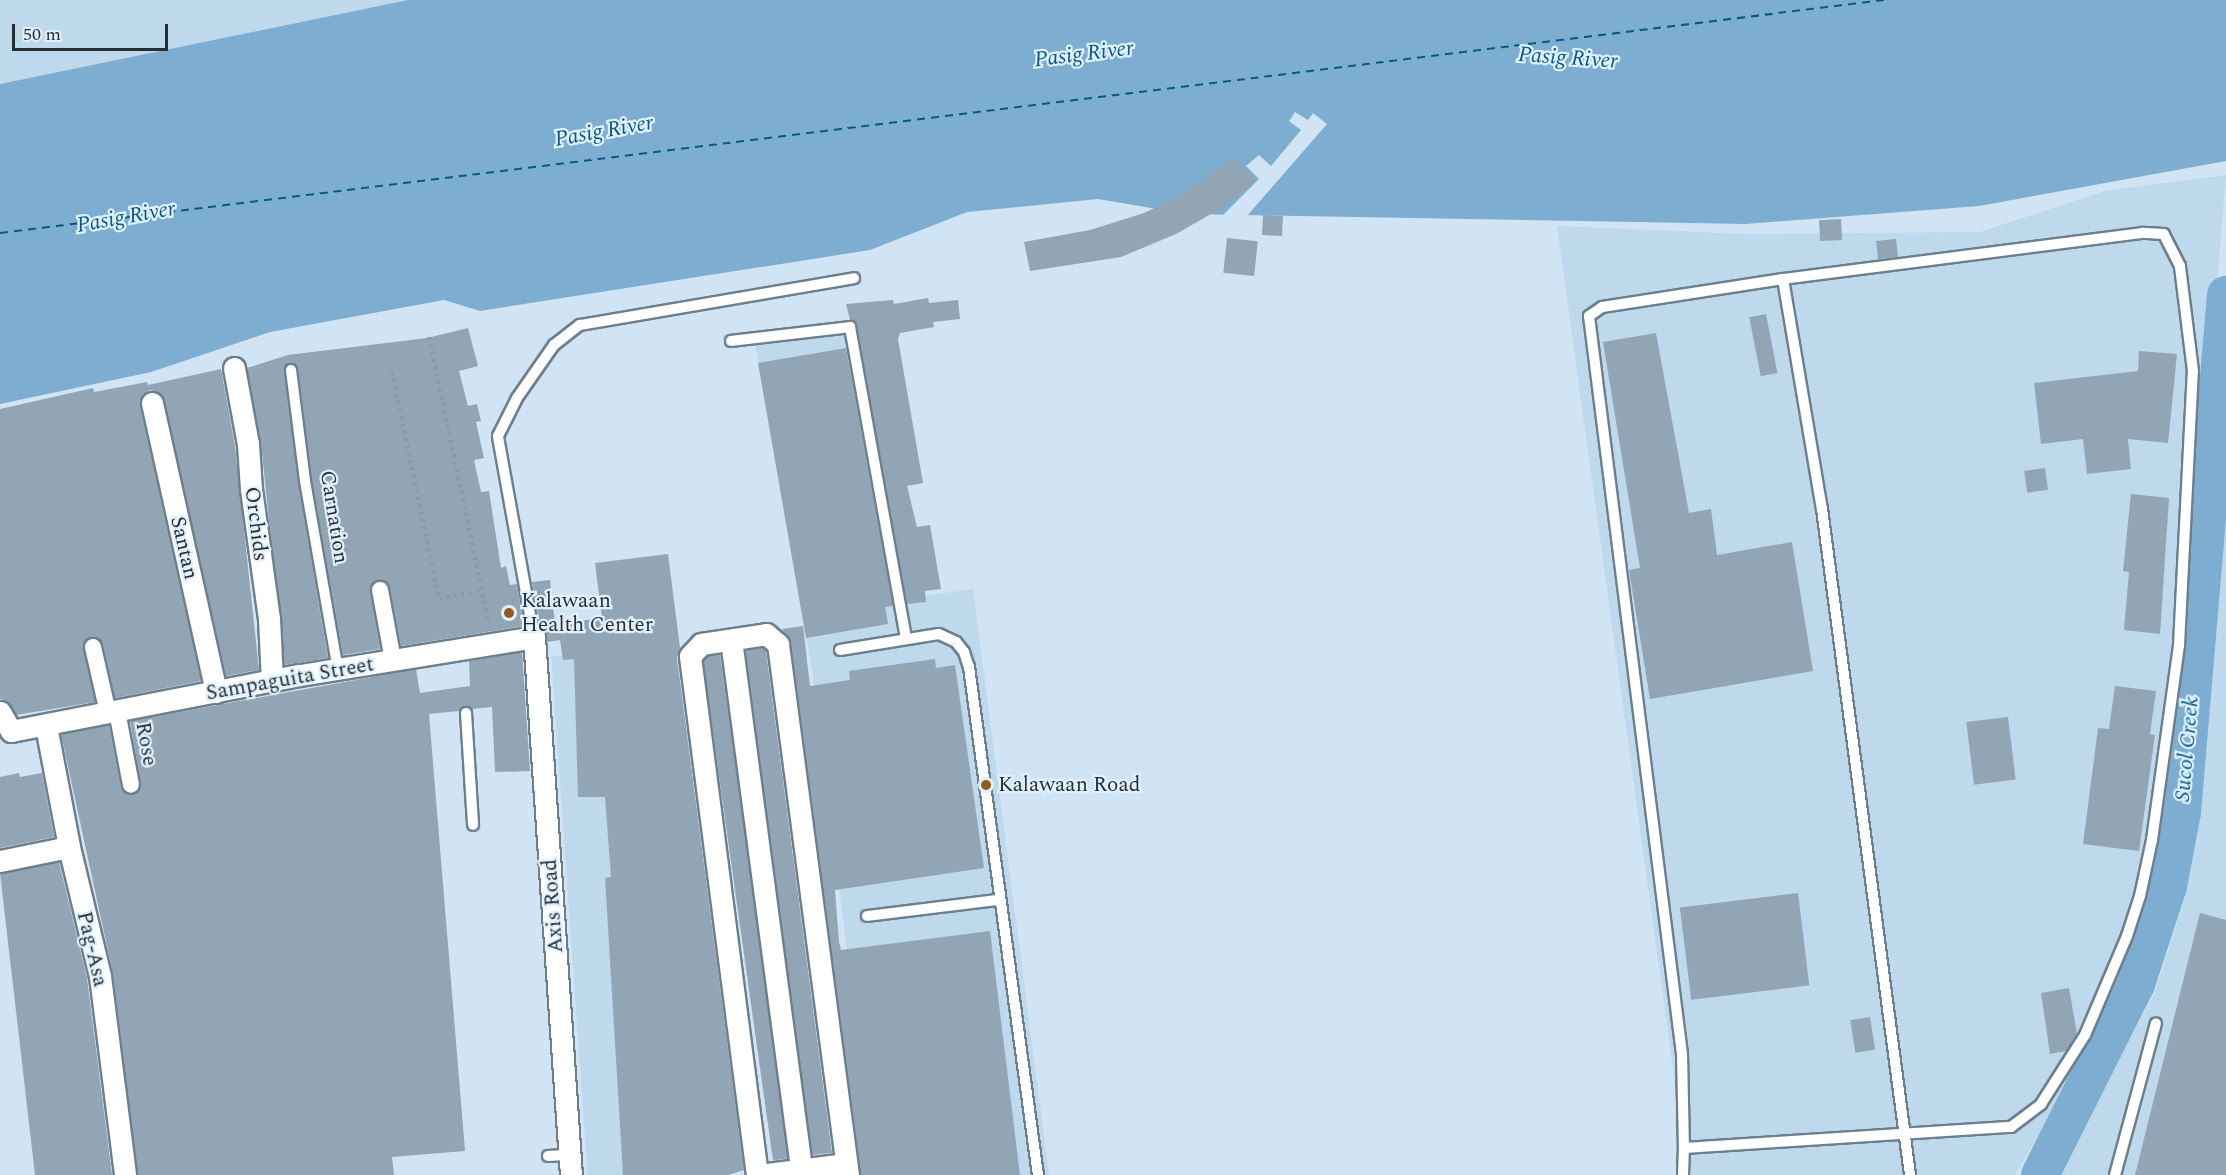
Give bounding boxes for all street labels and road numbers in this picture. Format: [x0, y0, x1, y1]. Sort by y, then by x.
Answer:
street label: Carnation [314, 469, 354, 565]
street label: Orchids [239, 485, 273, 563]
street label: Santan [165, 514, 203, 582]
street label: Sampaguita Street [204, 652, 376, 706]
street label: Rose [130, 720, 162, 768]
street label: Axis Road [537, 858, 569, 954]
street label: Pag-Asa [71, 909, 113, 989]

